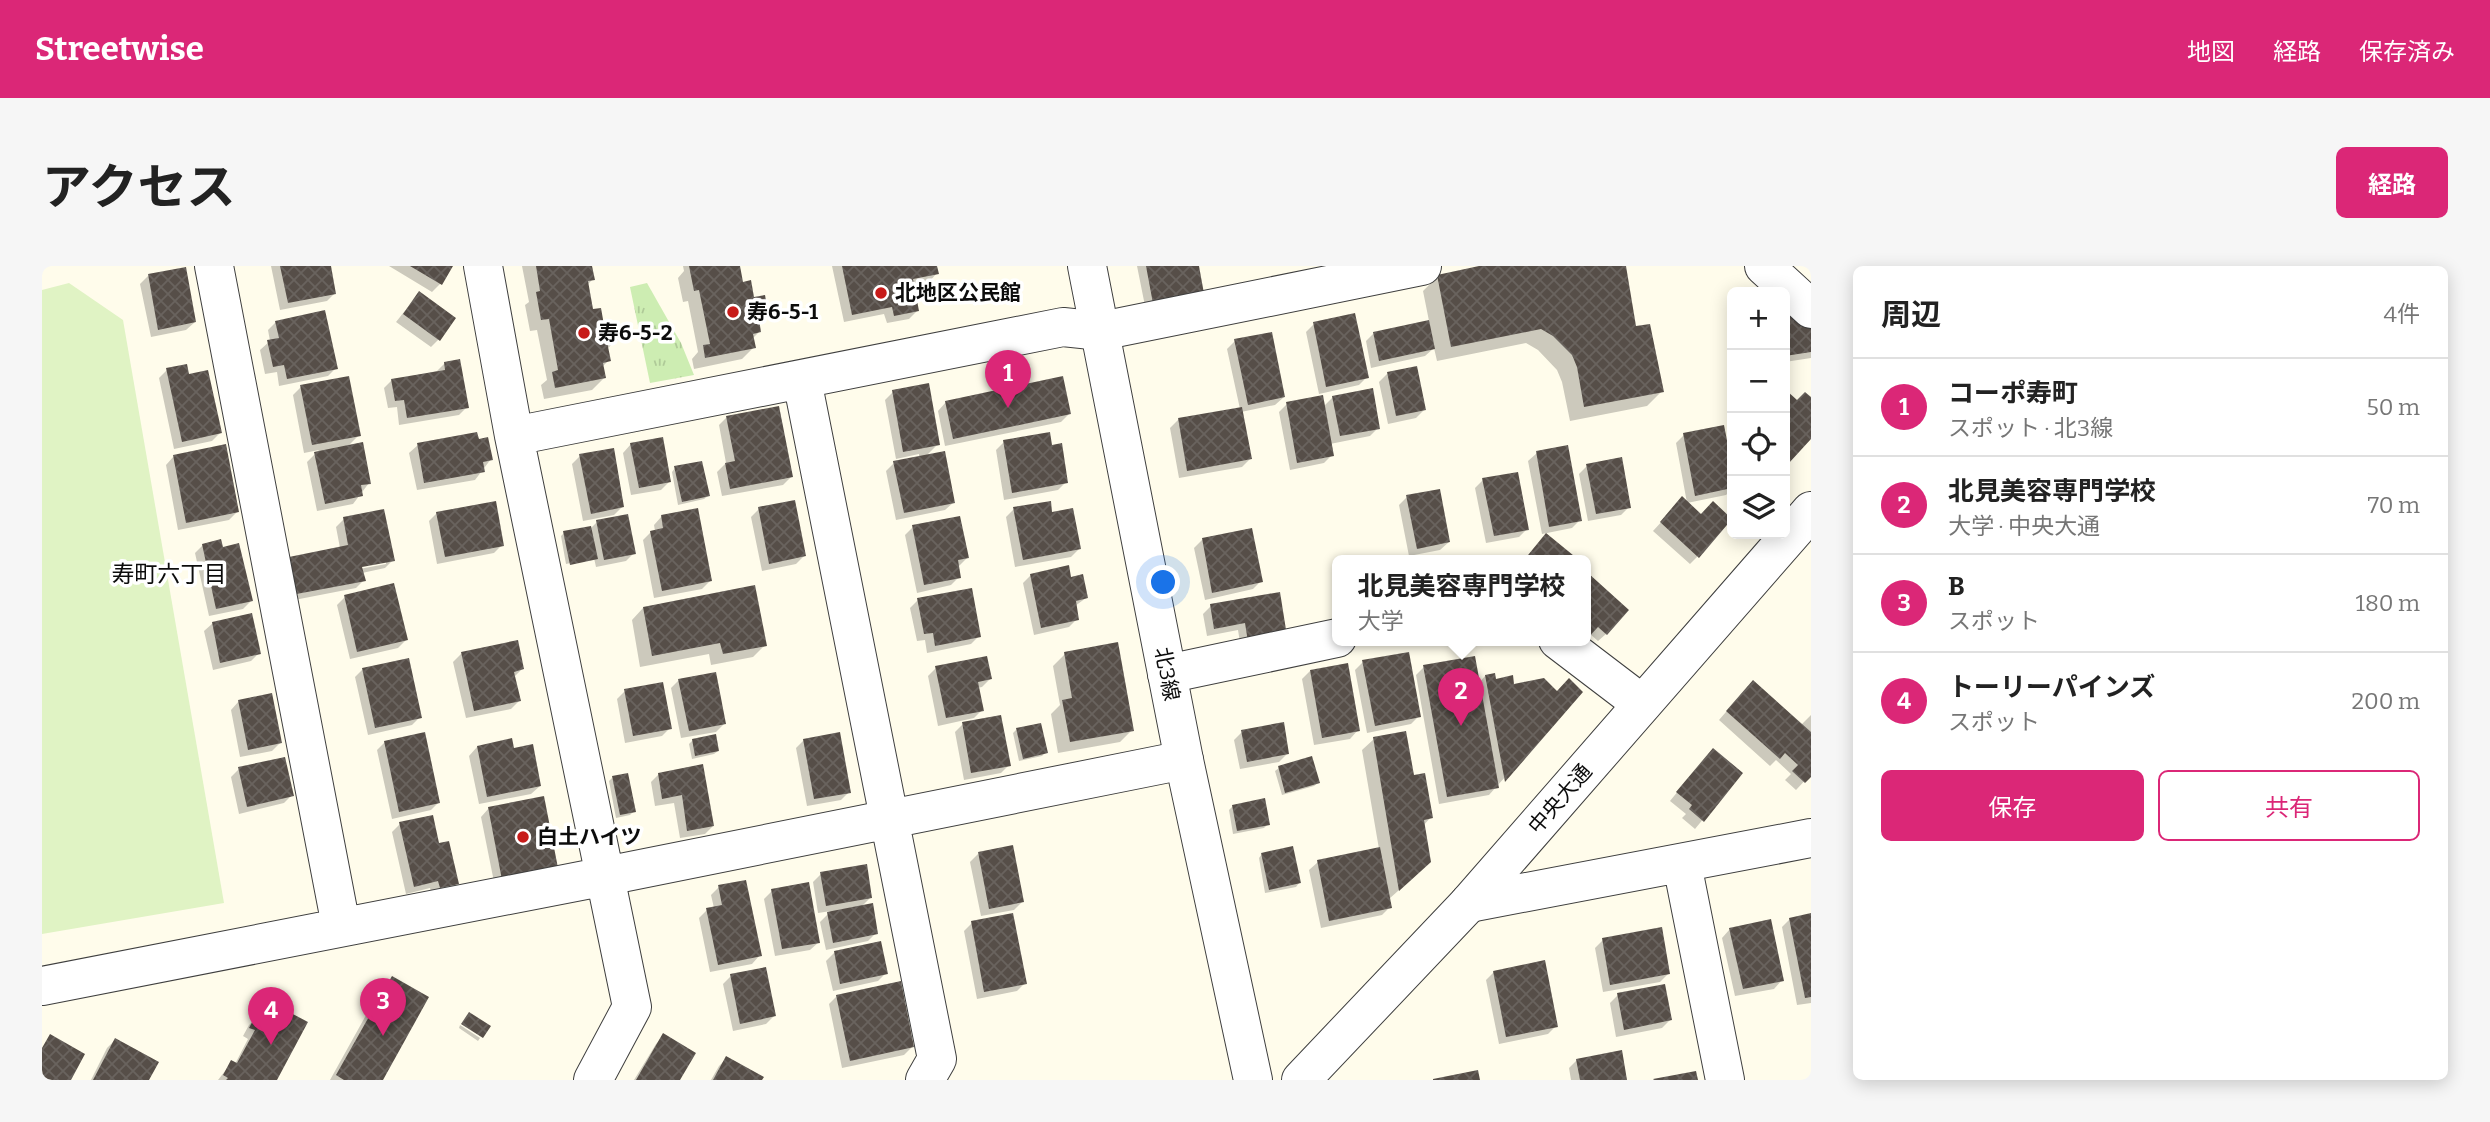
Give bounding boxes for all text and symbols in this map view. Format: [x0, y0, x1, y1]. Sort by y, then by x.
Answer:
text: Streetwise [35, 29, 204, 69]
text: 地図 [2187, 38, 2235, 66]
text: 経路 [2273, 38, 2321, 66]
text: 保存済み [2359, 38, 2455, 66]
button: 経路 [2336, 147, 2448, 218]
text: アクセス [42, 158, 236, 217]
place label: 北地区公民館 [895, 280, 1021, 306]
marker: 北地区公民館 [873, 285, 889, 301]
map controls [1727, 287, 1790, 539]
button: + [1727, 287, 1790, 350]
text: 周辺 [1881, 297, 1941, 333]
place label: 寿6-5-1 [747, 299, 818, 325]
text: 4件 [2384, 300, 2420, 328]
marker: 寿6-5-1 [725, 304, 741, 320]
place label: 寿6-5-2 [598, 320, 673, 346]
marker: 寿6-5-2 [576, 325, 592, 341]
pin: 1 [985, 350, 1031, 408]
button: − [1727, 350, 1790, 413]
text: コーポ寿町 [1948, 378, 2078, 409]
text: 1 [1899, 393, 1909, 421]
text: 50 m [2366, 393, 2420, 421]
button: locate [1727, 413, 1790, 476]
text: スポット · 北3線 [1948, 414, 2113, 442]
button: layers [1727, 476, 1790, 539]
text: 北見美容専門学校 [1948, 476, 2156, 507]
text: 2 [1898, 491, 1910, 519]
text: 70 m [2368, 491, 2420, 519]
text: 大学 · 中央大通 [1948, 512, 2100, 540]
popup [1332, 555, 1591, 646]
district label: 寿町六丁目 [112, 560, 227, 588]
your location [1146, 565, 1180, 599]
text: 北見美容専門学校 [1357, 571, 1566, 602]
text: B [1948, 571, 1965, 602]
text: 3 [1897, 589, 1911, 617]
text: 180 m [2356, 589, 2420, 617]
text: 大学 [1357, 607, 1403, 635]
text: スポット [1948, 607, 2040, 635]
street label: 北3線 [1149, 645, 1185, 703]
pin: 2 [1438, 668, 1484, 726]
text: トーリーパインズ [1948, 672, 2155, 703]
text: 4 [1897, 687, 1911, 715]
text: 200 m [2351, 687, 2420, 715]
text: スポット [1948, 708, 2040, 736]
street label: 中央大通 [1523, 759, 1597, 839]
button: 保存 [1881, 770, 2144, 841]
button: 共有 [2158, 770, 2420, 841]
place label: 白土ハイツ [537, 824, 642, 850]
marker: 白土ハイツ [515, 829, 531, 845]
pin: 3 [360, 978, 406, 1036]
pin: 4 [248, 987, 294, 1045]

